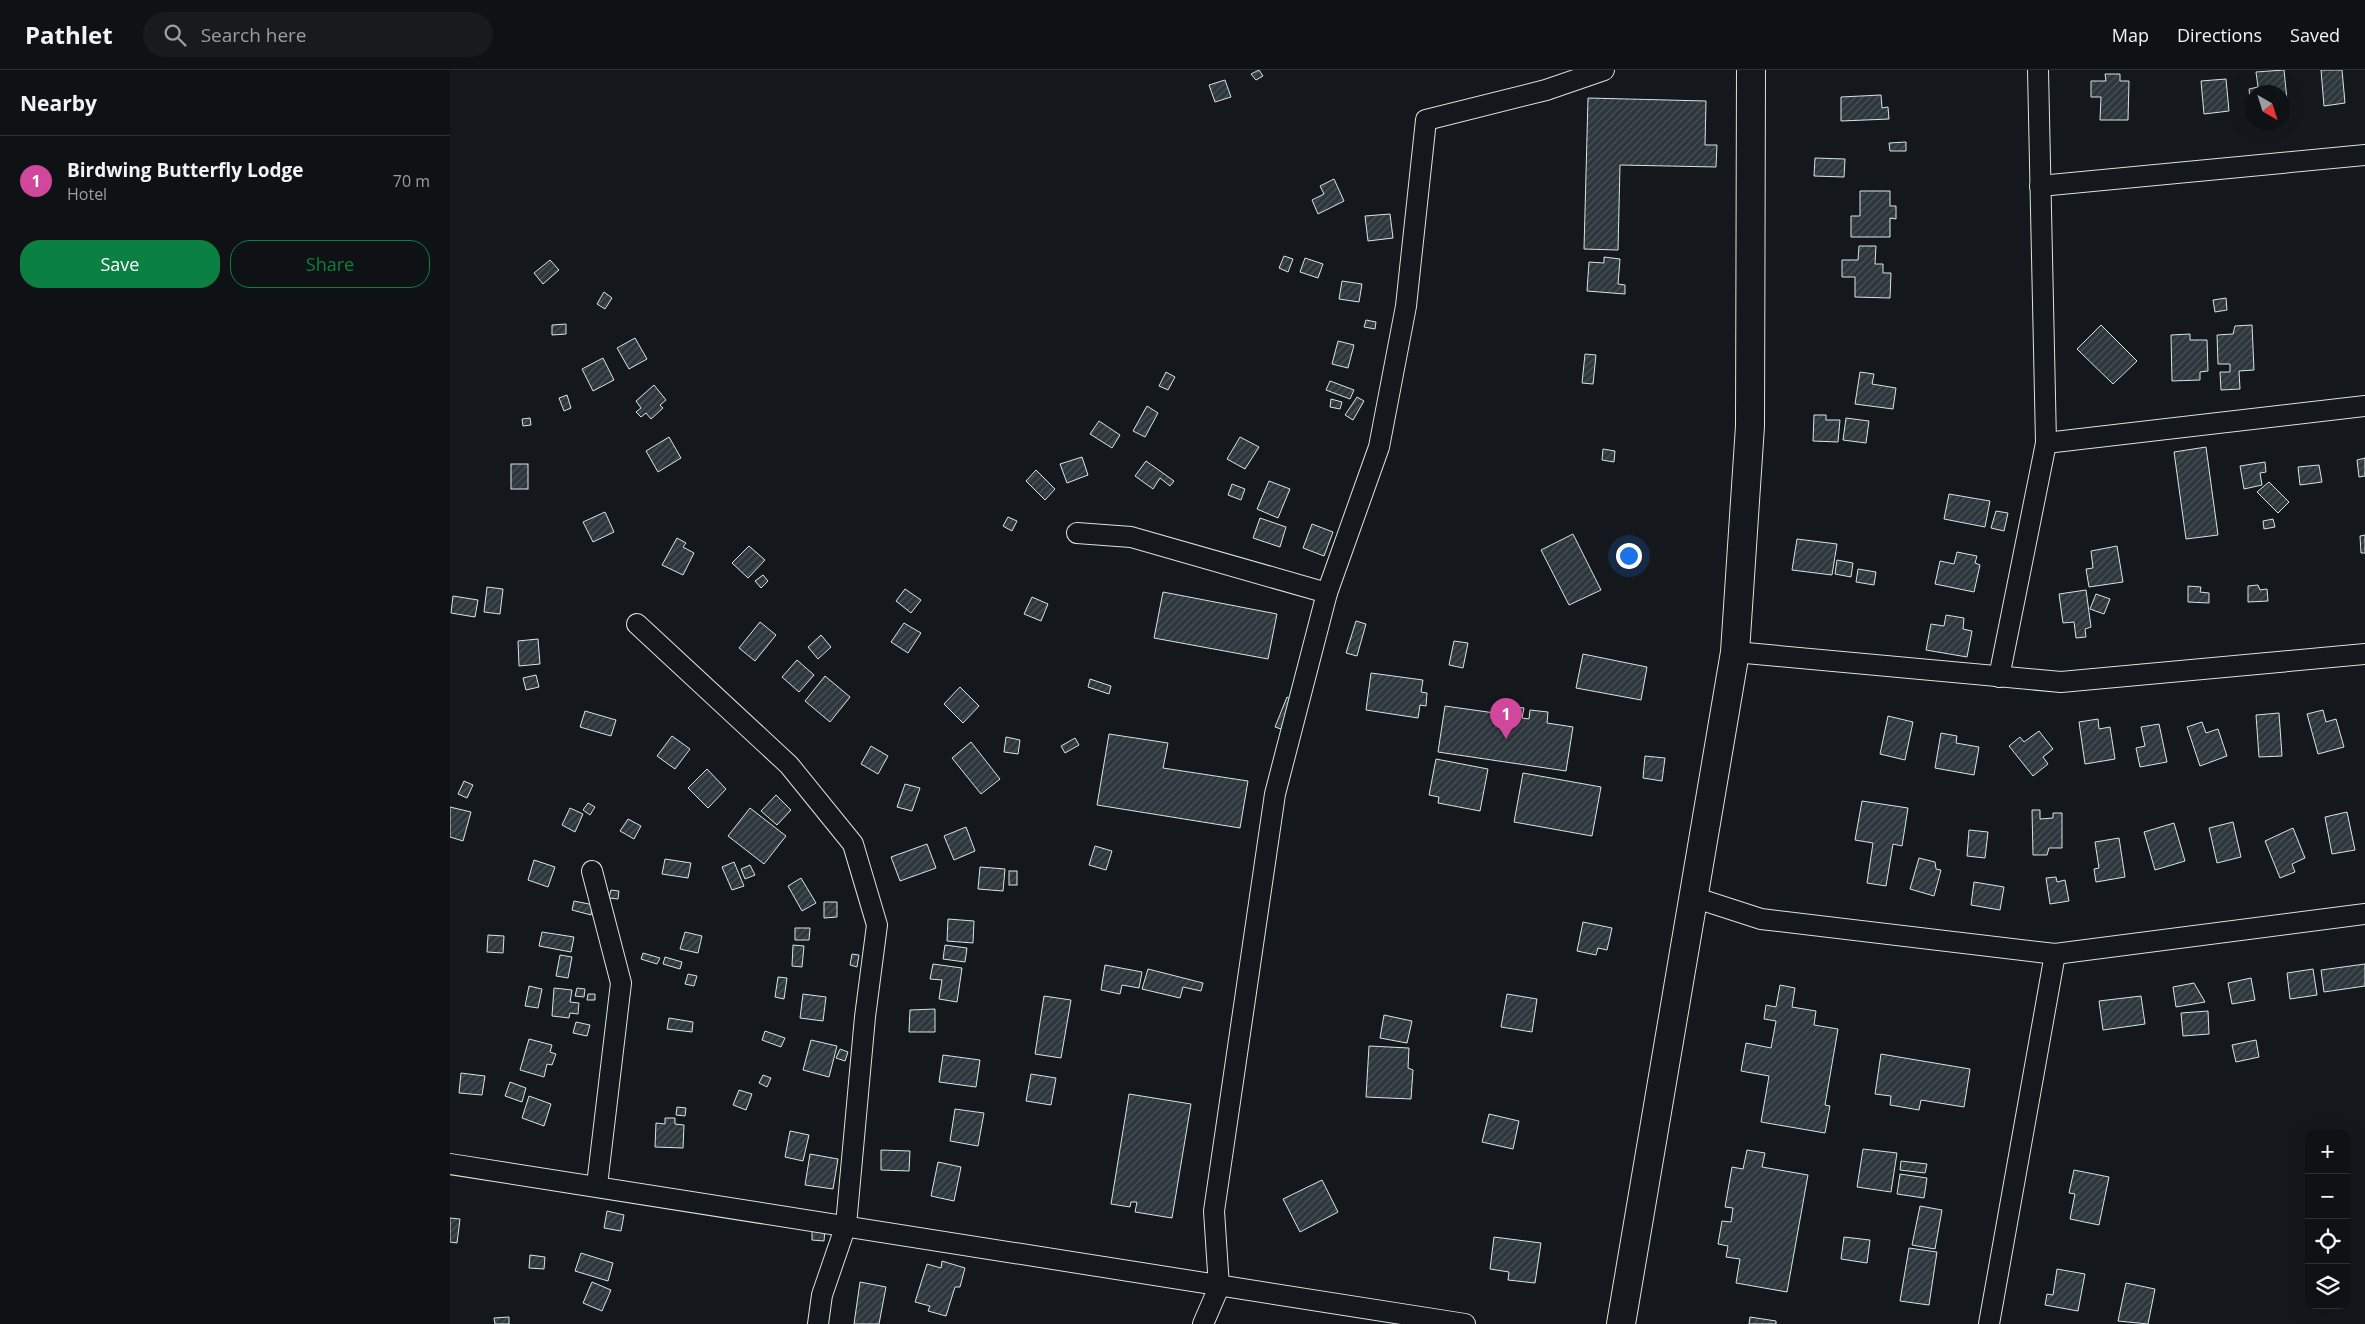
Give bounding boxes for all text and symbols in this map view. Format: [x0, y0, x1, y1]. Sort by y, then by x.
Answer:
search box [143, 12, 493, 57]
text: Pathlet [25, 18, 113, 51]
icon: search [161, 21, 189, 49]
text: Search here [201, 22, 307, 48]
text: Map [2112, 23, 2149, 47]
text: Directions [2177, 23, 2262, 47]
text: Saved [2290, 23, 2340, 47]
north arrow [2245, 85, 2290, 130]
text: Nearby [20, 89, 97, 117]
text: Birdwing Butterfly Lodge [67, 157, 303, 183]
text: 1 [31, 170, 41, 192]
text: 70 m [393, 170, 430, 192]
text: Hotel [67, 183, 107, 205]
button: Save [20, 240, 220, 288]
button: Share [230, 240, 430, 288]
your location [1616, 543, 1642, 569]
pin: 1 [1490, 698, 1522, 739]
map controls [2305, 1129, 2350, 1309]
button: + [2305, 1129, 2350, 1174]
button: − [2305, 1174, 2350, 1219]
button: locate [2305, 1219, 2350, 1264]
button: layers [2305, 1264, 2350, 1309]

